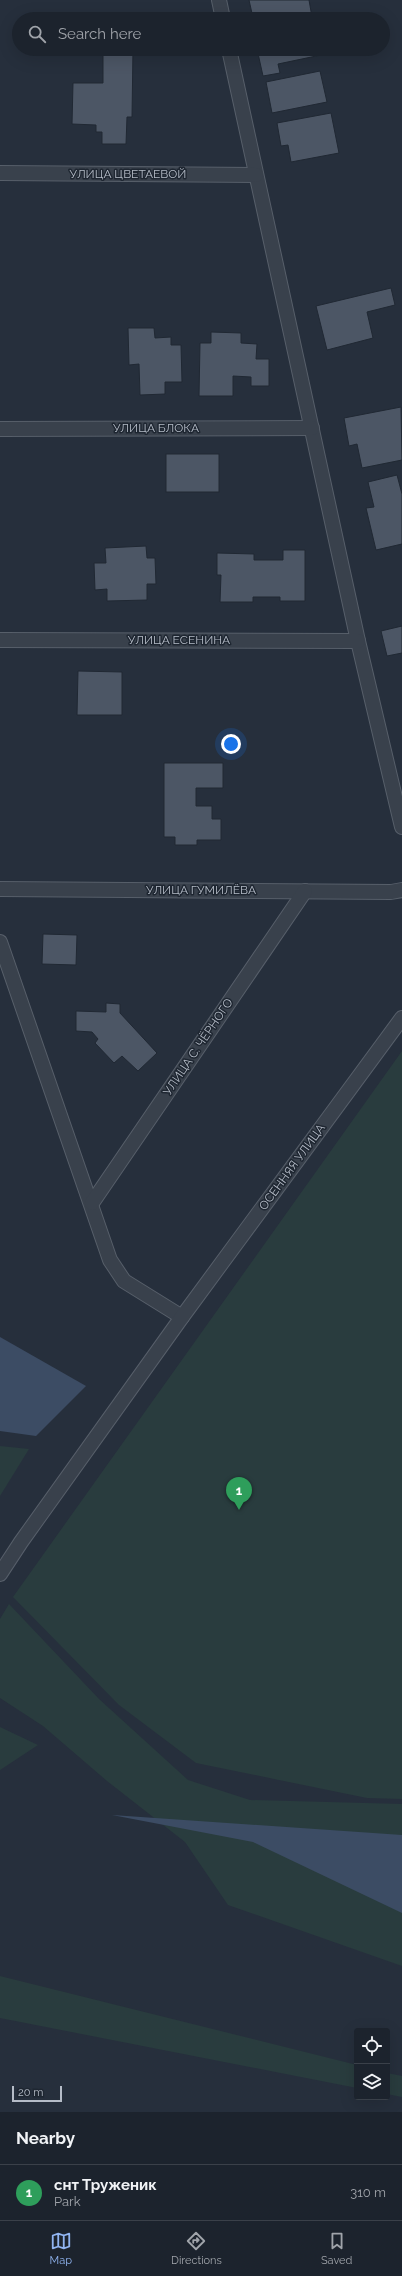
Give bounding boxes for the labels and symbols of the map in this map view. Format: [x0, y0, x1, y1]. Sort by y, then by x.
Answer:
street label: УЛИЦА ЦВЕТАЕВОЙ [70, 167, 187, 181]
street label: УЛИЦА БЛОКА [113, 421, 199, 435]
street label: УЛИЦА ЕСЕНИНА [128, 633, 230, 647]
your location [221, 734, 241, 754]
street label: УЛИЦА ГУМИЛЁВА [146, 883, 256, 897]
street label: УЛИЦА С. ЧЁРНОГО [160, 996, 236, 1098]
street label: ОСЕННЯЯ УЛИЦА [256, 1121, 328, 1213]
pin: 1 [226, 1477, 252, 1510]
scale bar [12, 2084, 62, 2103]

